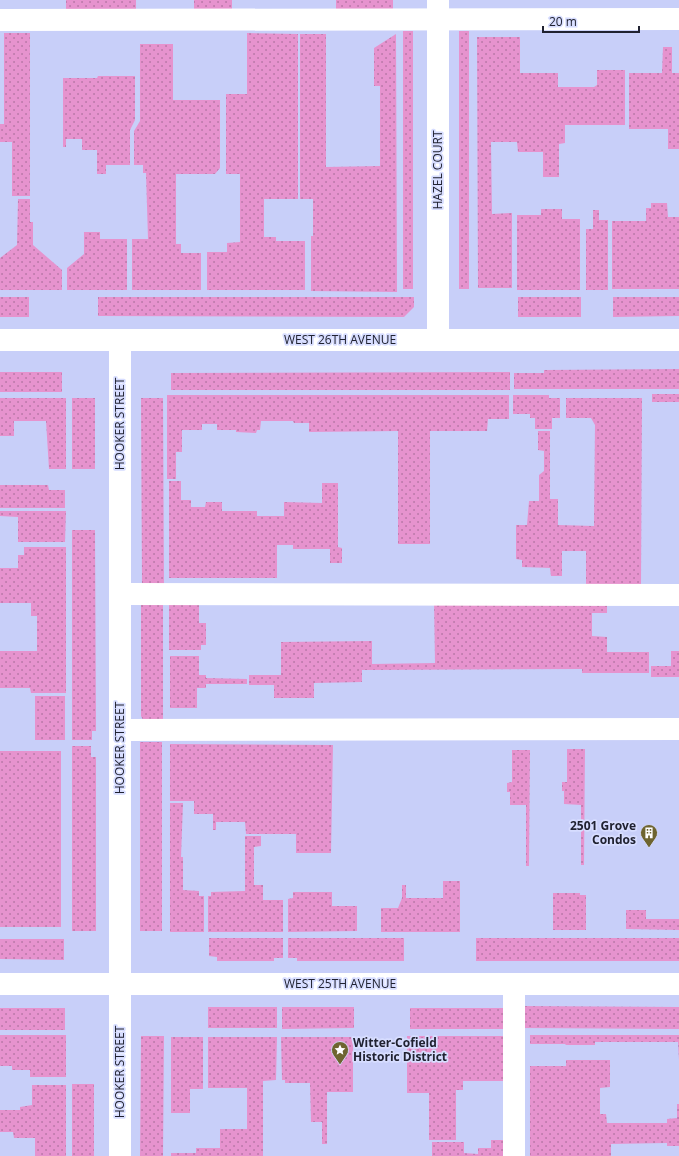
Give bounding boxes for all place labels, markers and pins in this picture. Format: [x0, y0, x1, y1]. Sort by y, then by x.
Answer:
place label: 2501 Grove Condos [570, 817, 636, 848]
building icon: 2501 Grove Condos [639, 823, 659, 848]
place label: Witter-Cofield Historic District [353, 1034, 447, 1065]
place icon: Witter-Cofield Historic District [330, 1040, 350, 1065]

